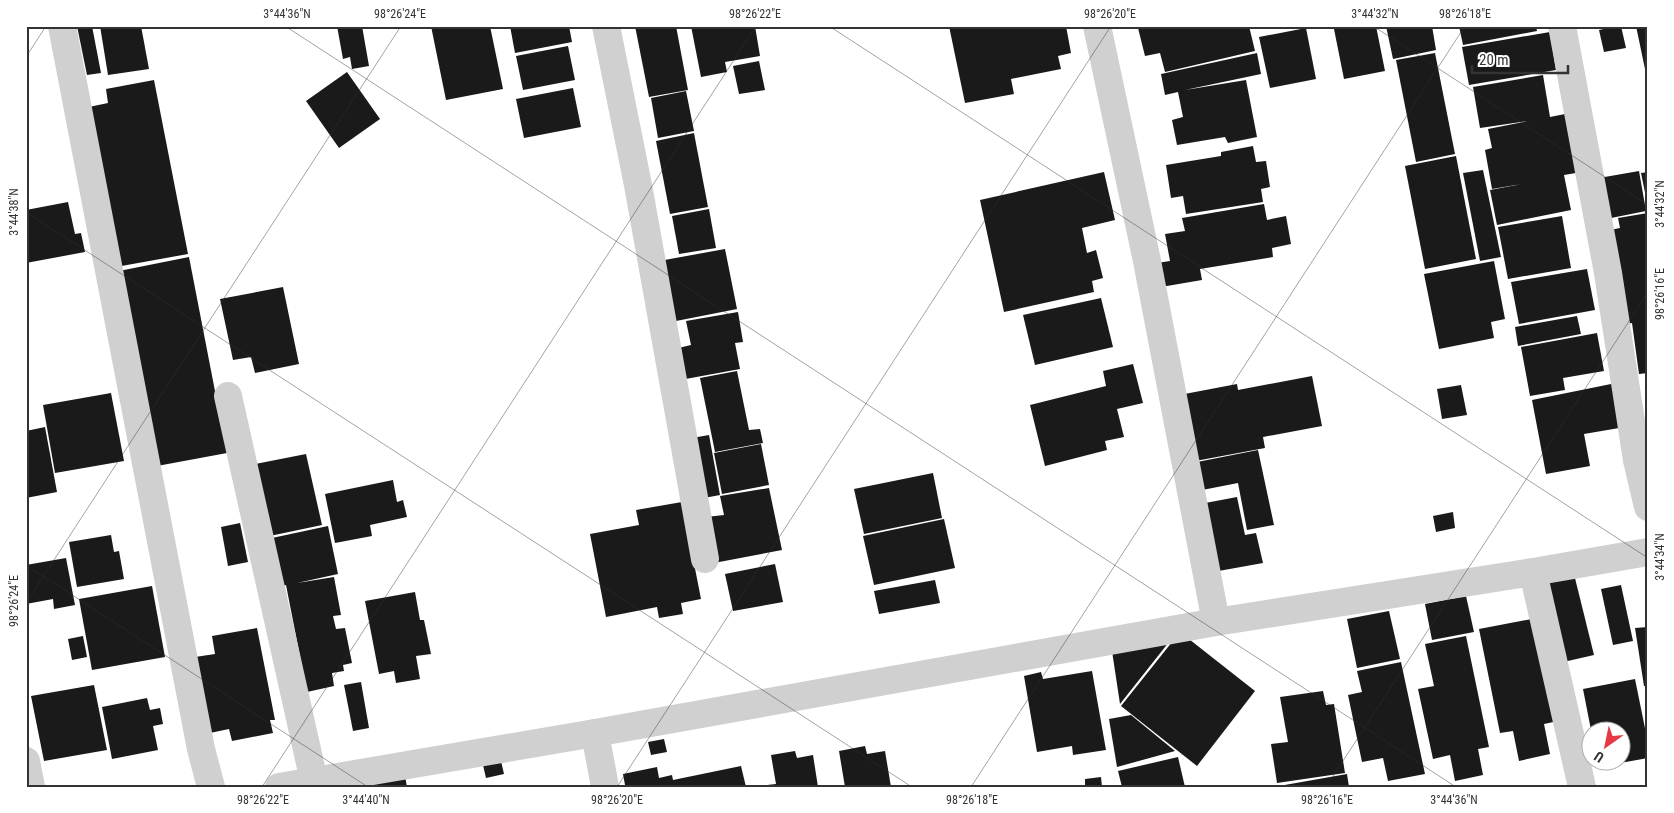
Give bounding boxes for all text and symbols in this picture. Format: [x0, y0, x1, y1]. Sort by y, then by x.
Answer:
text: 3°44'36"N [263, 7, 311, 21]
text: 98°26'24"E [374, 7, 426, 21]
text: 98°26'22"E [729, 7, 781, 21]
text: 98°26'20"E [1084, 7, 1136, 21]
text: 3°44'32"N [1351, 7, 1399, 21]
text: 98°26'18"E [1439, 7, 1491, 21]
scale bar [1472, 42, 1568, 74]
text: 20 m [1479, 51, 1509, 69]
text: 3°44'32"N [1653, 180, 1667, 228]
text: 3°44'38"N [7, 188, 21, 236]
text: 98°26'16"E [1653, 268, 1667, 320]
text: 3°44'34"N [1653, 533, 1667, 581]
text: 98°26'24"E [7, 575, 21, 627]
north arrow [1582, 720, 1632, 770]
text: U [1591, 748, 1607, 766]
text: 98°26'22"E [237, 793, 289, 807]
text: 3°44'40"N [342, 793, 390, 807]
text: 98°26'20"E [591, 793, 643, 807]
text: 98°26'18"E [946, 793, 998, 807]
text: 98°26'16"E [1301, 793, 1353, 807]
text: 3°44'36"N [1430, 793, 1478, 807]

